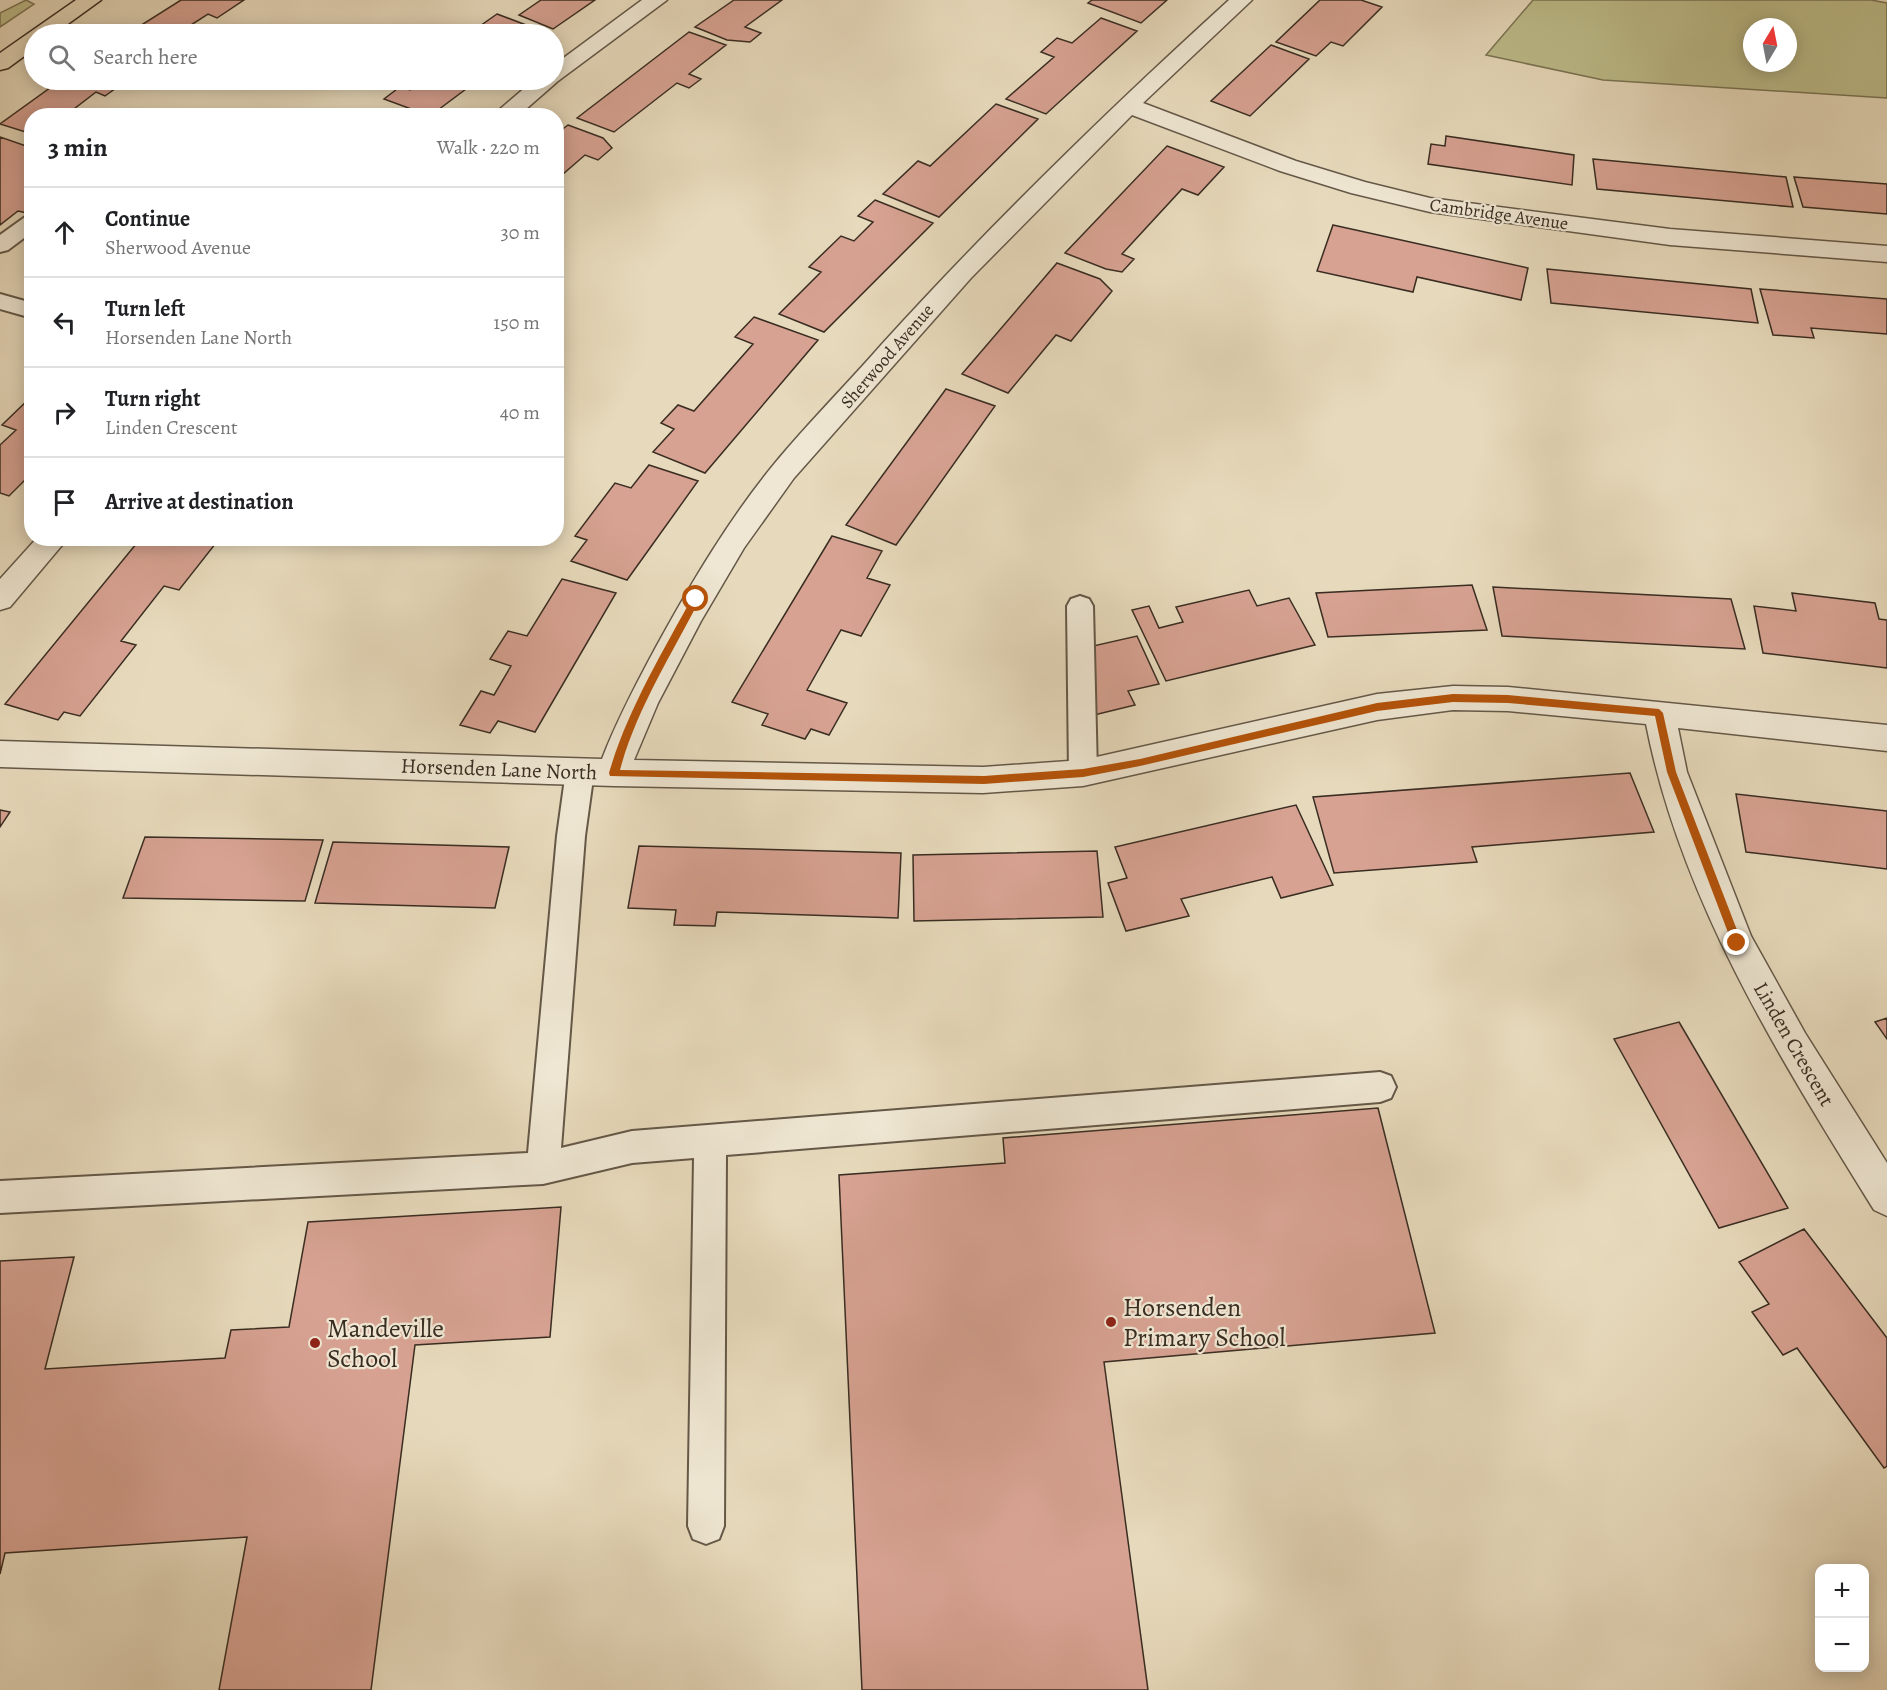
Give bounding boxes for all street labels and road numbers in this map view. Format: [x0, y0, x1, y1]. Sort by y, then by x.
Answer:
street label: Cambridge Avenue [1428, 192, 1570, 236]
street label: Sherwood Avenue [835, 299, 939, 413]
street label: Horsenden Lane North [400, 752, 598, 786]
street label: Linden Crescent [1747, 977, 1841, 1111]

